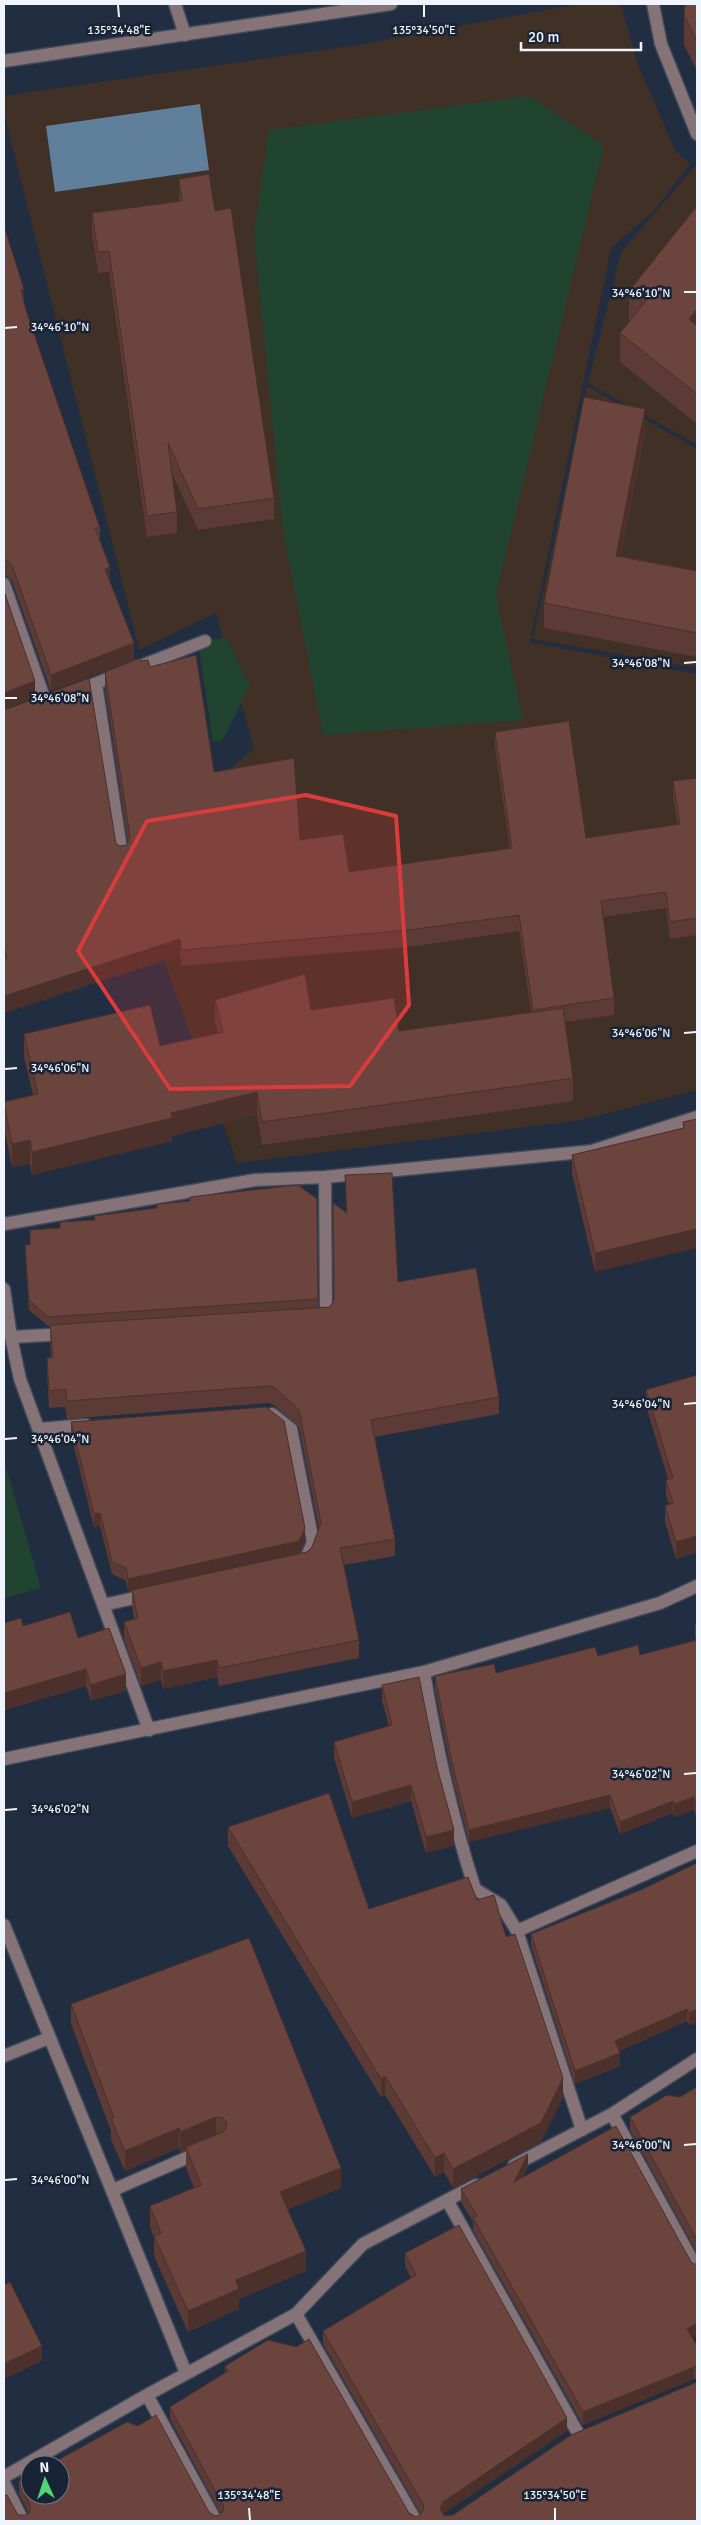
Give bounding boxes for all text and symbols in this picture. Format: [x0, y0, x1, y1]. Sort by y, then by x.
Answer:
scale bar [521, 20, 641, 52]
text: 135°34'48"E [87, 23, 151, 38]
text: 135°34'50"E [392, 23, 456, 38]
text: 20 m [528, 28, 559, 46]
text: 34°46'10"N [612, 286, 670, 301]
text: 34°46'10"N [31, 320, 89, 335]
text: 34°46'08"N [612, 656, 670, 671]
text: 34°46'08"N [31, 691, 89, 706]
text: 34°46'06"N [612, 1026, 670, 1041]
text: 34°46'06"N [31, 1061, 89, 1076]
text: 34°46'04"N [612, 1397, 670, 1412]
text: 34°46'04"N [31, 1432, 89, 1447]
text: 34°46'02"N [612, 1767, 670, 1782]
text: 34°46'02"N [31, 1802, 89, 1817]
text: 34°46'00"N [612, 2138, 670, 2153]
text: 34°46'00"N [31, 2173, 89, 2188]
north arrow [20, 2455, 70, 2505]
text: N [39, 2459, 50, 2476]
text: 135°34'48"E [217, 2488, 281, 2503]
text: 135°34'50"E [523, 2488, 587, 2503]

